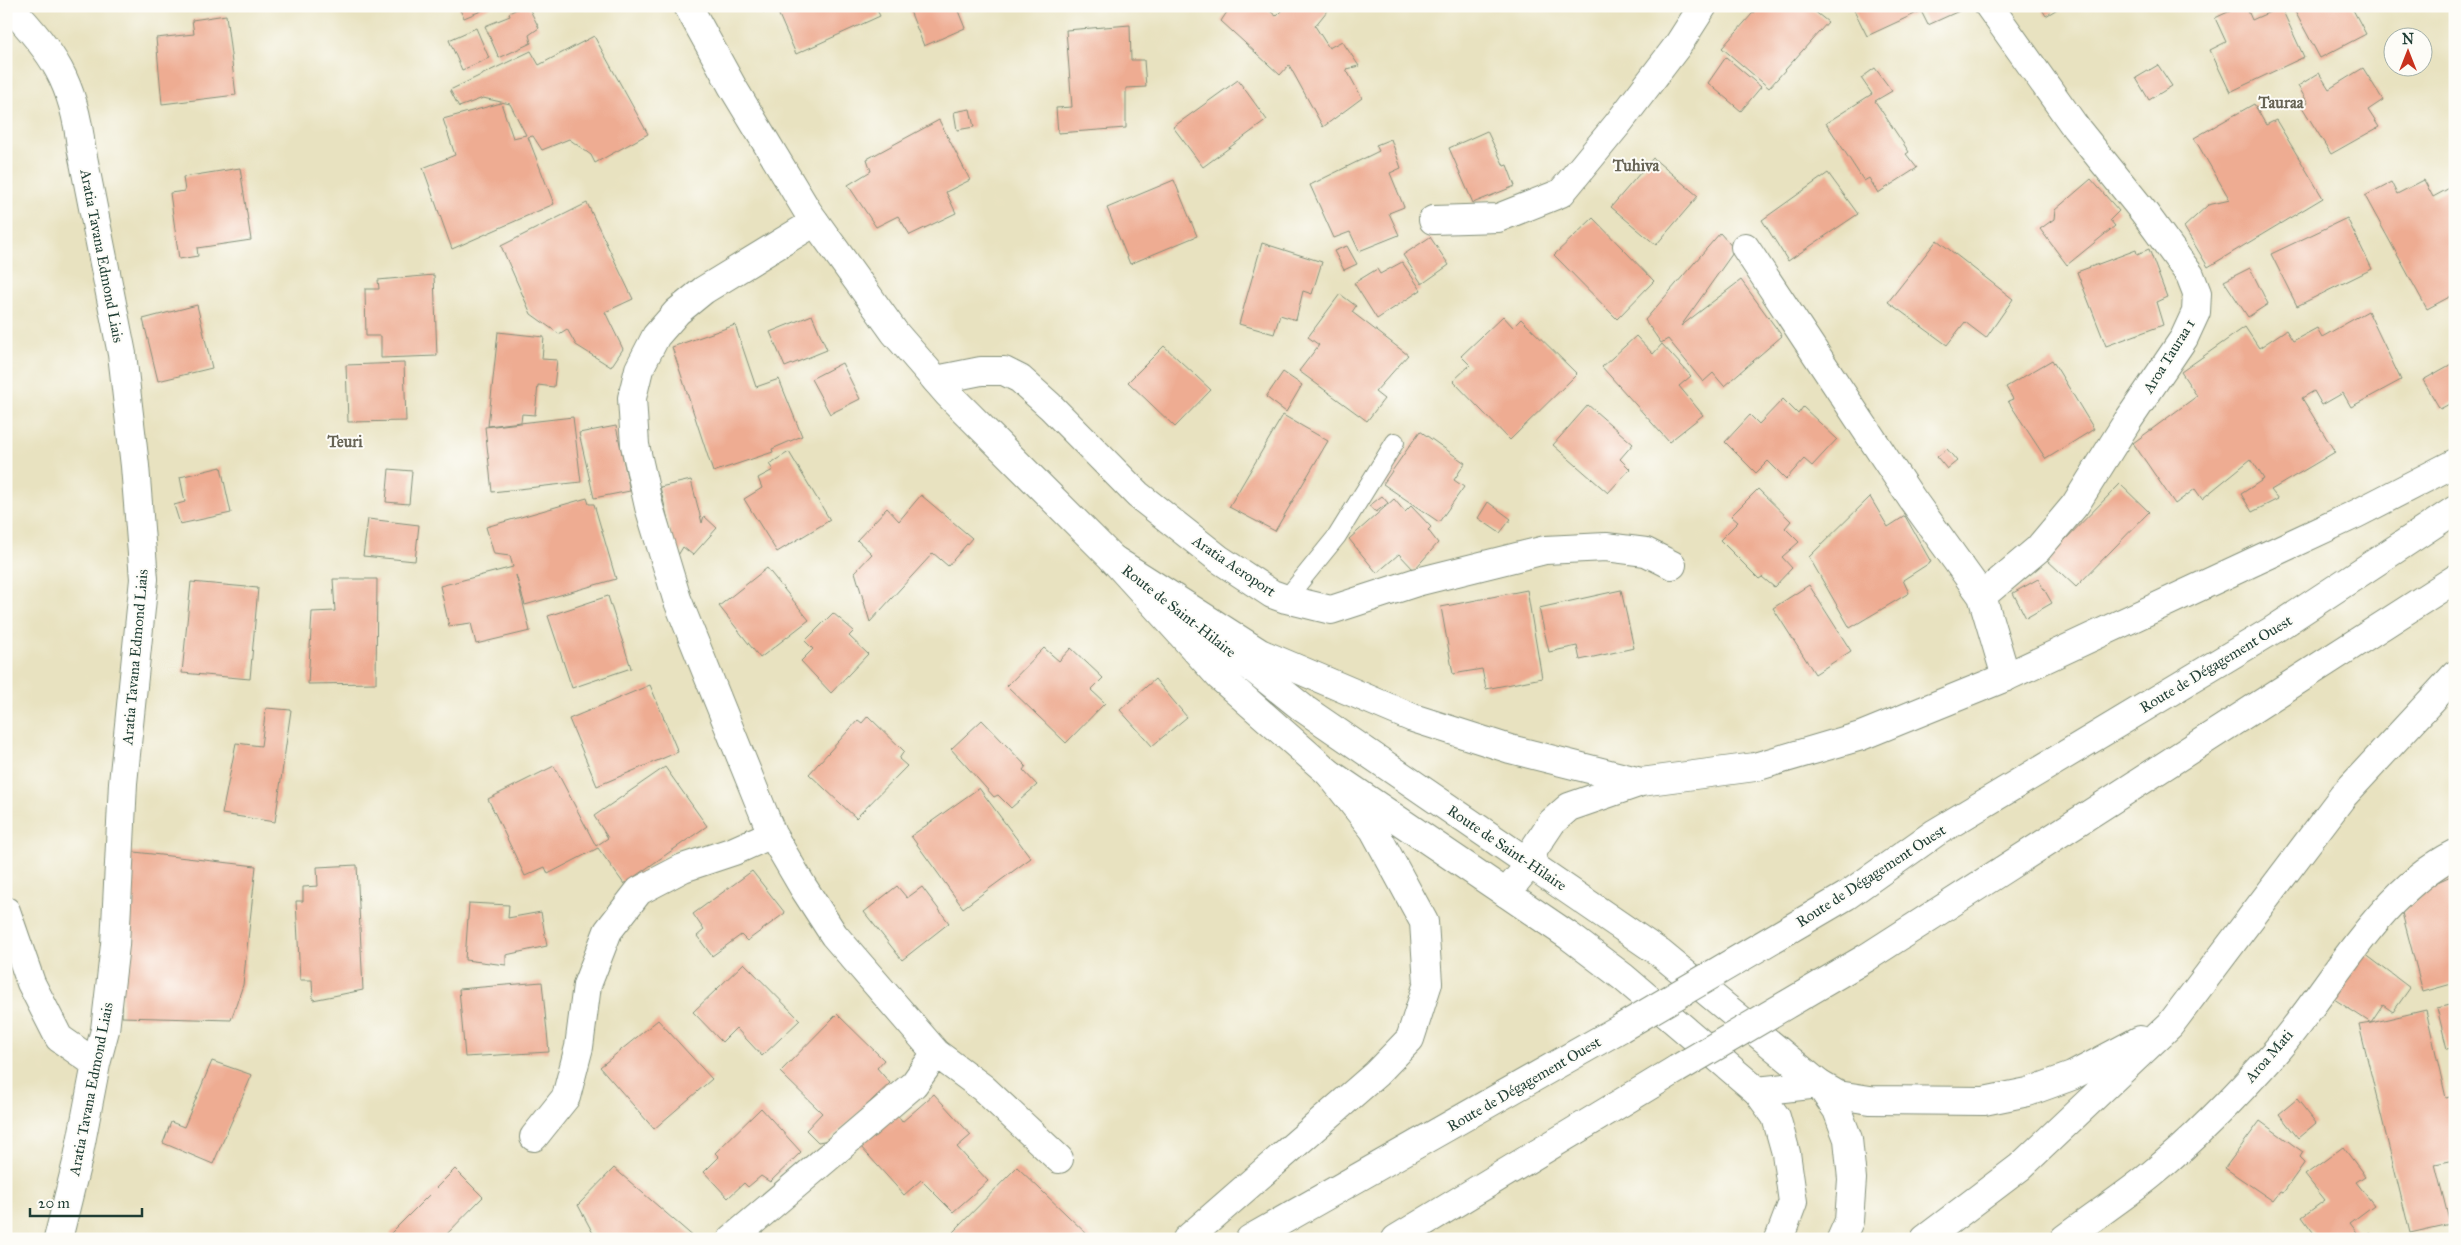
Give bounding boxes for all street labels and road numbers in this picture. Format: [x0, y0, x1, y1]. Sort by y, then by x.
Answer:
street label: Aratia Tavana Edmond Liais [76, 167, 128, 344]
street label: Aroa Tauraa 1 [2139, 316, 2199, 397]
street label: Aratia Aeroport [1188, 531, 1280, 601]
street label: Route de Saint-Hilaire [1118, 561, 1240, 661]
street label: Aratia Tavana Edmond Liais [118, 568, 152, 747]
street label: Route de Dégagement Ouest [2137, 611, 2296, 717]
street label: Route de Saint-Hilaire [1444, 801, 1570, 895]
street label: Route de Dégagement Ouest [1793, 821, 1950, 931]
street label: Aratia Tavana Edmond Liais [65, 1001, 117, 1178]
street label: Aroa Mati [2241, 1026, 2297, 1087]
street label: Route de Dégagement Ouest [1444, 1032, 1605, 1135]

